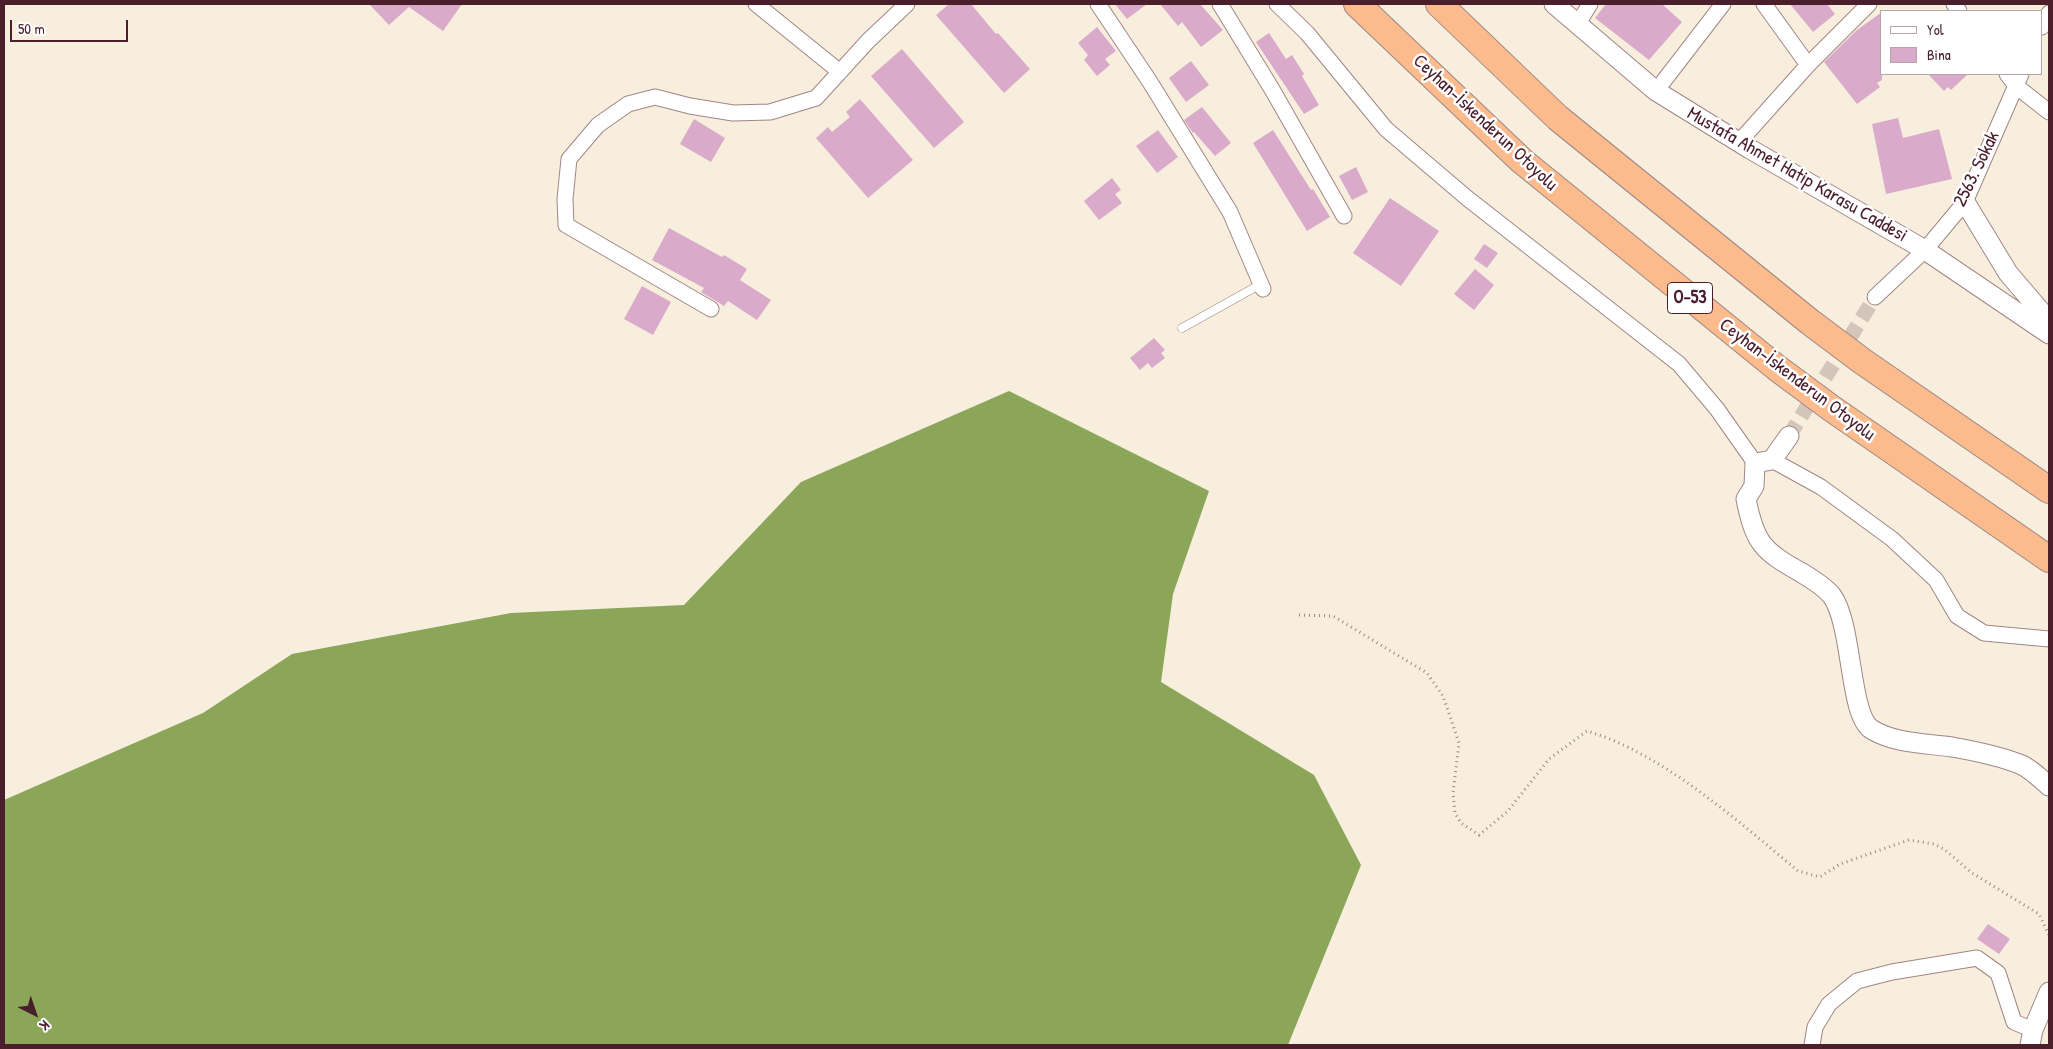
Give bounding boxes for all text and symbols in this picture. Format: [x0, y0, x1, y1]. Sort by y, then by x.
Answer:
scale bar [12, 10, 130, 42]
legend [1880, 10, 2043, 75]
text: 50 m [18, 18, 45, 39]
text: Yol [1927, 19, 1944, 40]
text: Bina [1927, 44, 1951, 65]
street label: Ceyhan-İskenderun Otoyolu [1408, 50, 1562, 196]
street label: Mustafa Ahmet Hatip Karasu Caddesi [1683, 103, 1911, 247]
street label: 2563. Sokak [1949, 128, 2005, 210]
road number: O-53 [1668, 282, 1712, 314]
street label: Ceyhan-İskenderun Otoyolu [1714, 314, 1880, 446]
north arrow [10, 989, 60, 1039]
text: K [36, 1016, 54, 1035]

